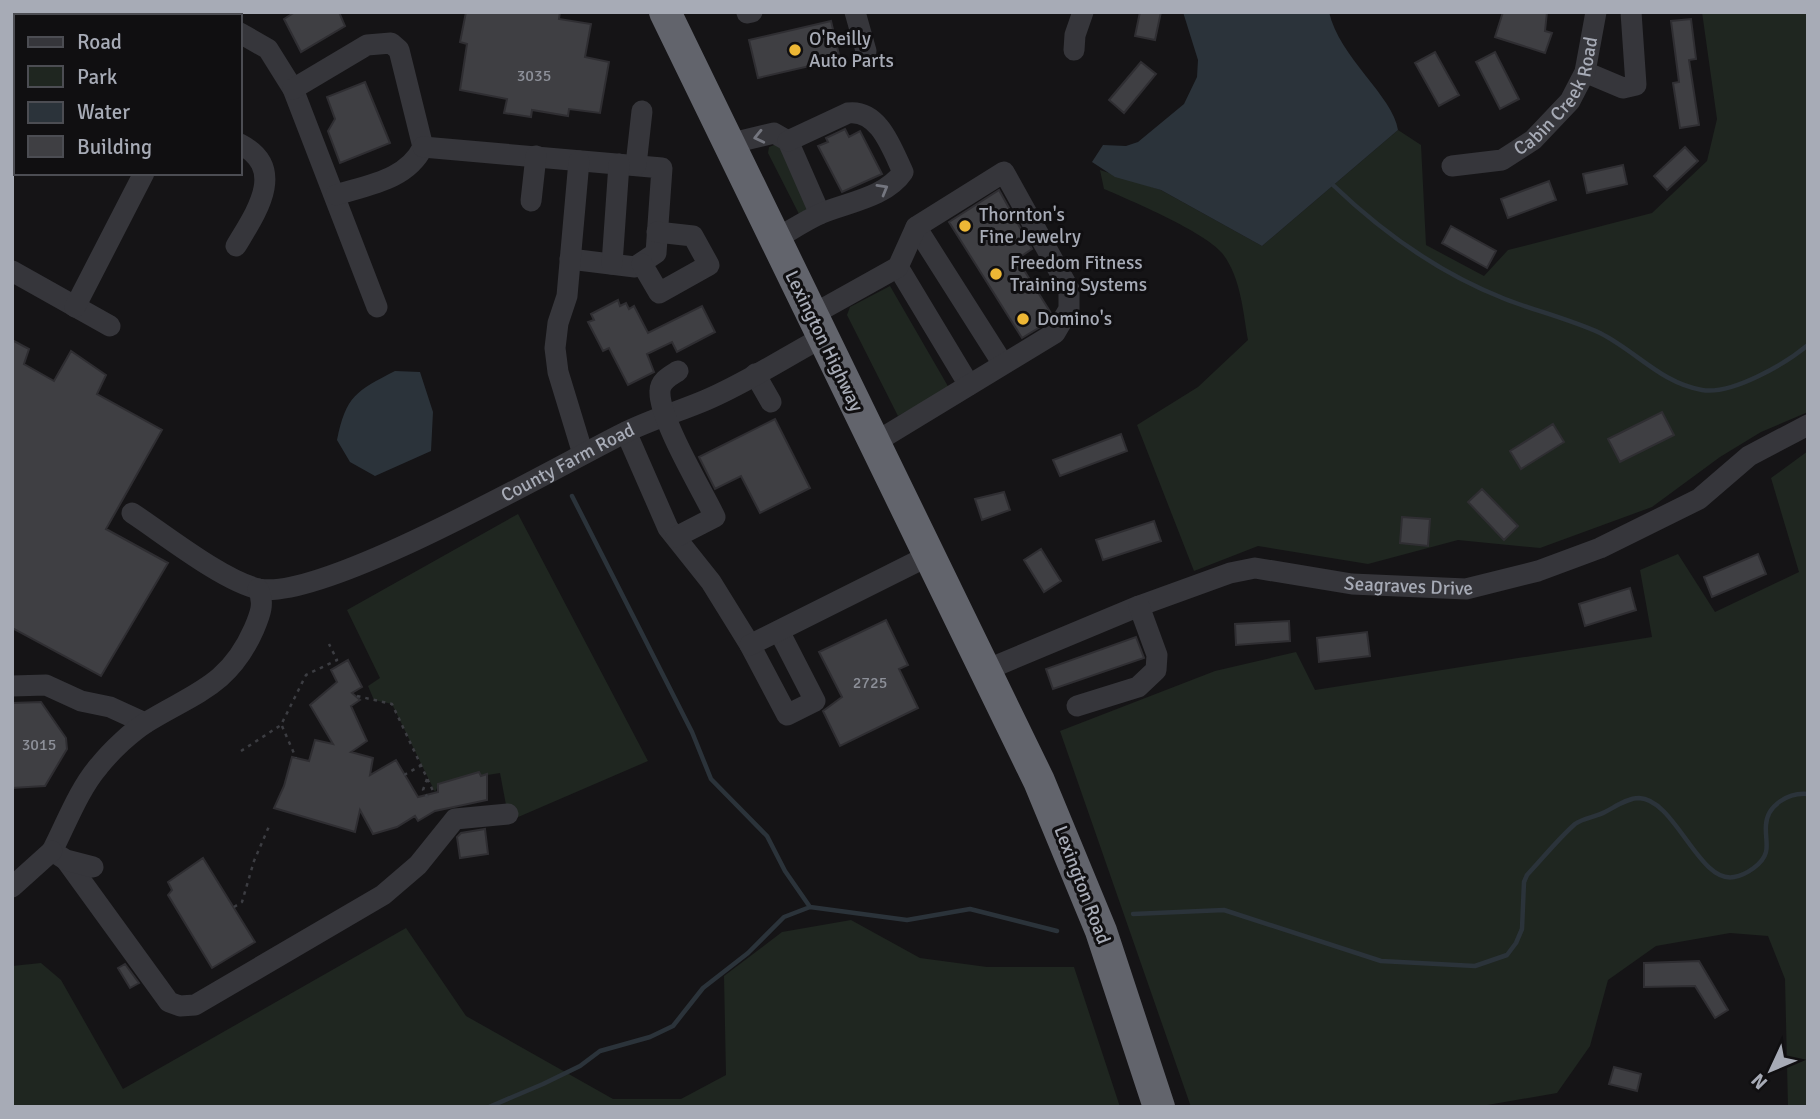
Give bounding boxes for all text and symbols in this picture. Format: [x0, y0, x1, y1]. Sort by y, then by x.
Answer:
legend [14, 14, 242, 175]
place label: O'Reilly Auto Parts [809, 27, 894, 73]
text: Road [77, 29, 122, 55]
street label: Cabin Creek Road [1509, 35, 1603, 161]
marker: O'Reilly Auto Parts [787, 42, 803, 58]
text: Park [77, 64, 118, 90]
house number: 3035 [517, 66, 551, 86]
text: Water [77, 99, 130, 125]
one-way arrow [753, 129, 765, 143]
text: Building [77, 134, 152, 160]
one-way arrow [876, 184, 889, 197]
place label: Thornton's Fine Jewelry [979, 203, 1081, 249]
marker: Thornton's Fine Jewelry [957, 218, 973, 234]
place label: Freedom Fitness Training Systems [1010, 251, 1147, 297]
street label: Lexington Highway [779, 266, 869, 416]
marker: Freedom Fitness Training Systems [988, 266, 1004, 282]
place label: Domino's [1037, 307, 1112, 331]
marker: Domino's [1015, 311, 1031, 327]
street label: County Farm Road [497, 418, 638, 508]
street label: Seagraves Drive [1342, 571, 1476, 601]
house number: 2725 [853, 673, 887, 693]
house number: 3015 [22, 735, 56, 755]
street label: Lexington Road [1048, 822, 1116, 948]
north arrow [1736, 1035, 1806, 1105]
text: N [1746, 1068, 1773, 1094]

